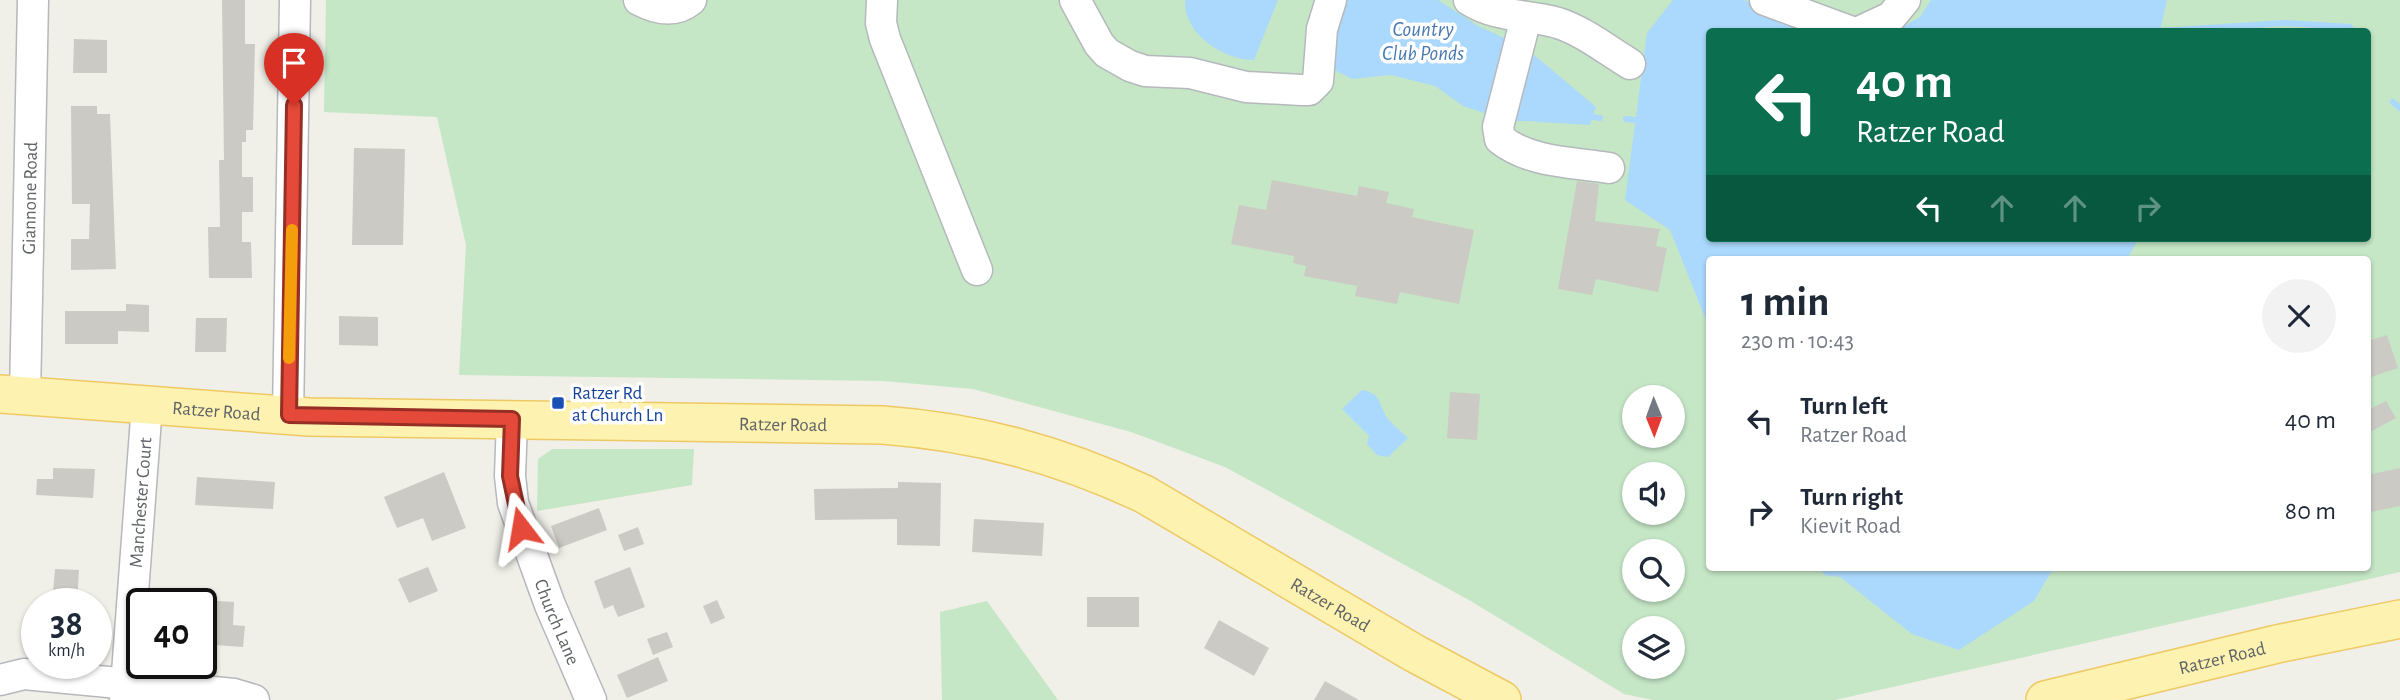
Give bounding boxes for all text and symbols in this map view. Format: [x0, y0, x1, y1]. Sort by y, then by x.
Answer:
water label: Country Club Ponds [1382, 19, 1464, 64]
pin [264, 33, 324, 105]
icon: arrive [275, 44, 313, 82]
icon: left [1741, 56, 1832, 147]
text: 40 m [1856, 58, 1953, 107]
text: Ratzer Road [1856, 116, 2005, 148]
street label: Giannone Road [20, 141, 41, 255]
icon: left [1910, 189, 1948, 227]
icon: ahead [1983, 189, 2021, 227]
icon: ahead [2056, 189, 2094, 227]
icon: right [2129, 189, 2167, 227]
button: close [2262, 279, 2336, 353]
text: 1 min [1741, 281, 1830, 323]
text: 230 m · 10:43 [1741, 330, 1854, 353]
place label: Ratzer Rd at Church Ln [572, 384, 663, 425]
north arrow [1622, 385, 1685, 448]
map controls [1622, 385, 1685, 679]
text: Turn left [1800, 393, 1888, 419]
marker: Ratzer Rd at Church Ln [550, 395, 566, 411]
street label: Ratzer Road [171, 399, 261, 424]
icon: left [1741, 402, 1779, 440]
text: 40 m [2285, 407, 2336, 433]
street label: Ratzer Road [739, 415, 828, 435]
text: Ratzer Road [1800, 424, 1907, 447]
street label: Manchester Court [127, 437, 156, 569]
button: sound [1622, 462, 1685, 525]
text: Turn right [1800, 484, 1903, 510]
position arrow [484, 491, 558, 565]
icon: right [1741, 493, 1779, 531]
text: 80 m [2285, 498, 2336, 524]
text: Kievit Road [1800, 515, 1901, 538]
button: search [1622, 539, 1685, 602]
street label: Ratzer Road [1287, 575, 1373, 636]
street label: Church Lane [530, 577, 583, 668]
speed limit sign: 40 [126, 588, 217, 679]
text: 38 [50, 607, 83, 642]
button: layers [1622, 616, 1685, 679]
street label: Ratzer Road [2177, 639, 2268, 678]
text: km/h [48, 642, 85, 660]

